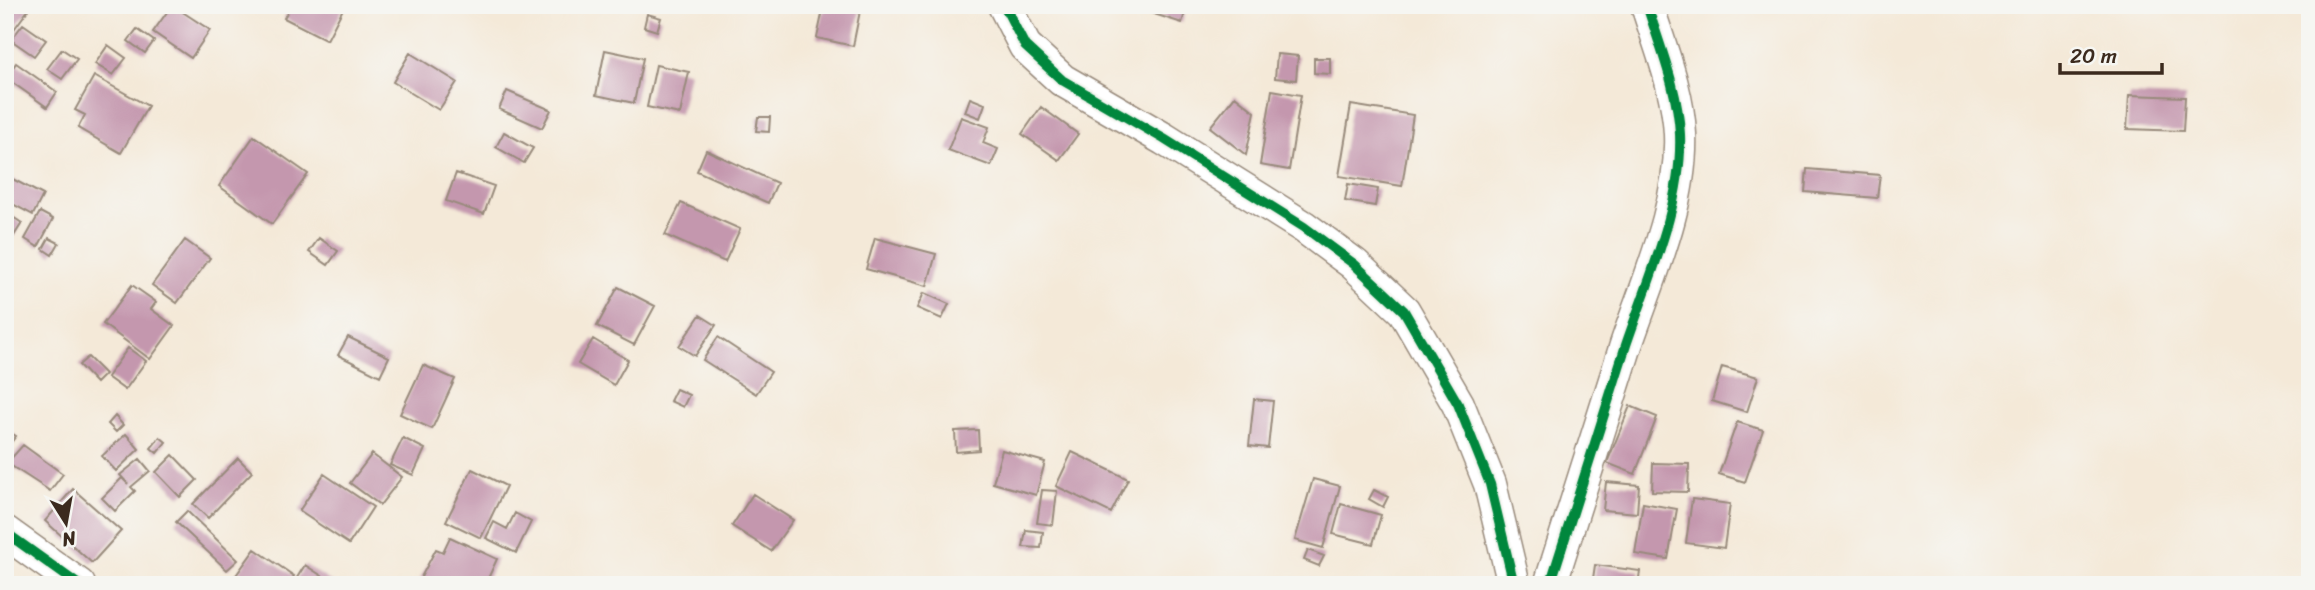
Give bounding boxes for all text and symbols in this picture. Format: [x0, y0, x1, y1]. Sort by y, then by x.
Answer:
scale bar [2060, 32, 2161, 76]
text: 20 m [2070, 37, 2117, 75]
north arrow [32, 489, 102, 558]
text: N [59, 522, 80, 557]

